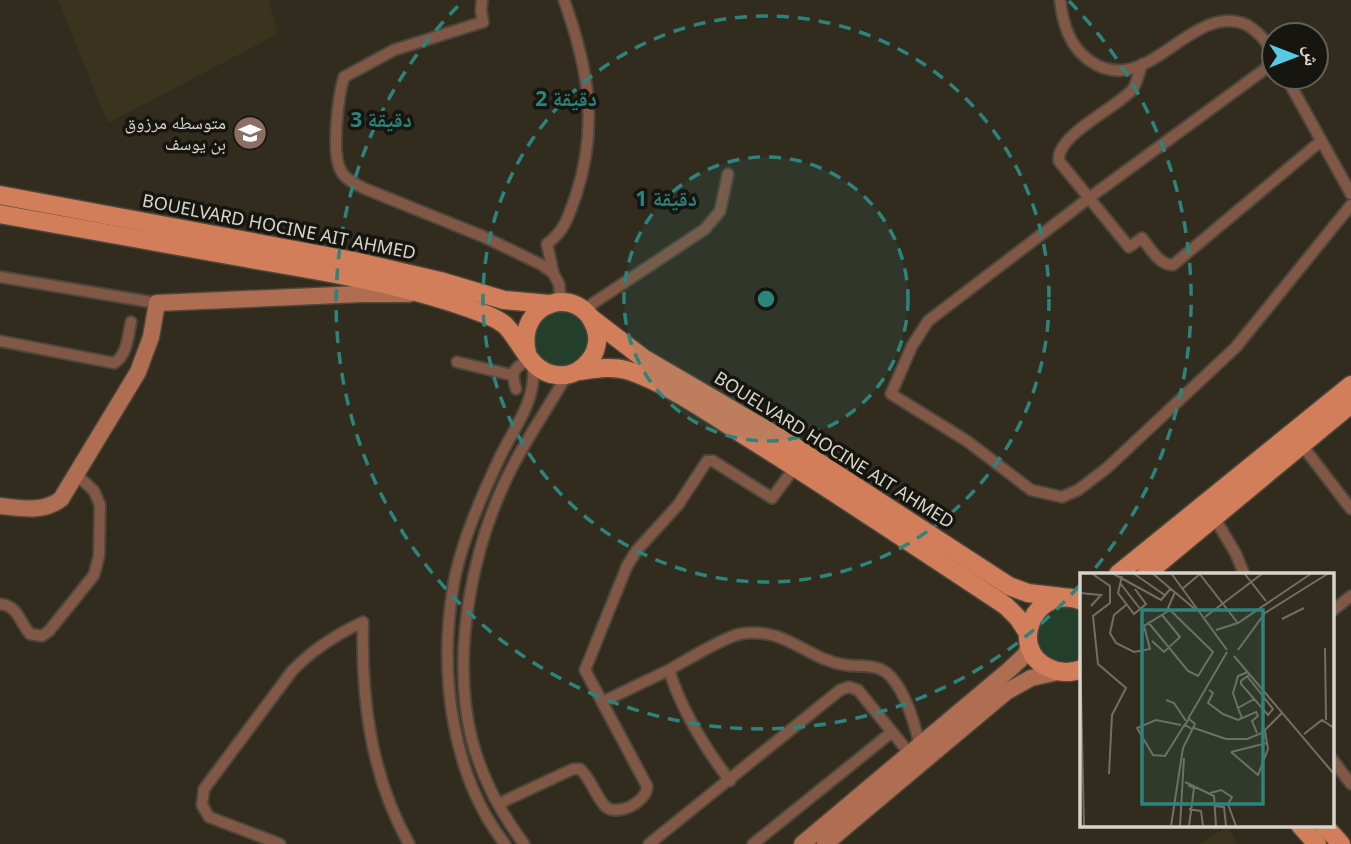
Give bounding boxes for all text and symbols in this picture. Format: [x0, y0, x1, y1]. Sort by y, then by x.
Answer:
north arrow [1260, 21, 1330, 91]
text: ش [1299, 46, 1325, 66]
text: 2 دقيقة [535, 84, 597, 112]
text: 3 دقيقة [350, 105, 412, 133]
place label: متوسطه مرزوق بن يوسف [124, 110, 226, 155]
school or university icon: متوسطه مرزوق بن يوسف [231, 114, 269, 152]
text: 1 دقيقة [635, 184, 697, 212]
street label: BOUELVARD HOCINE AIT AHMED [140, 188, 418, 264]
centre of rings [754, 287, 778, 311]
street label: BOUELVARD HOCINE AIT AHMED [710, 365, 959, 533]
inset map [1080, 573, 1334, 826]

